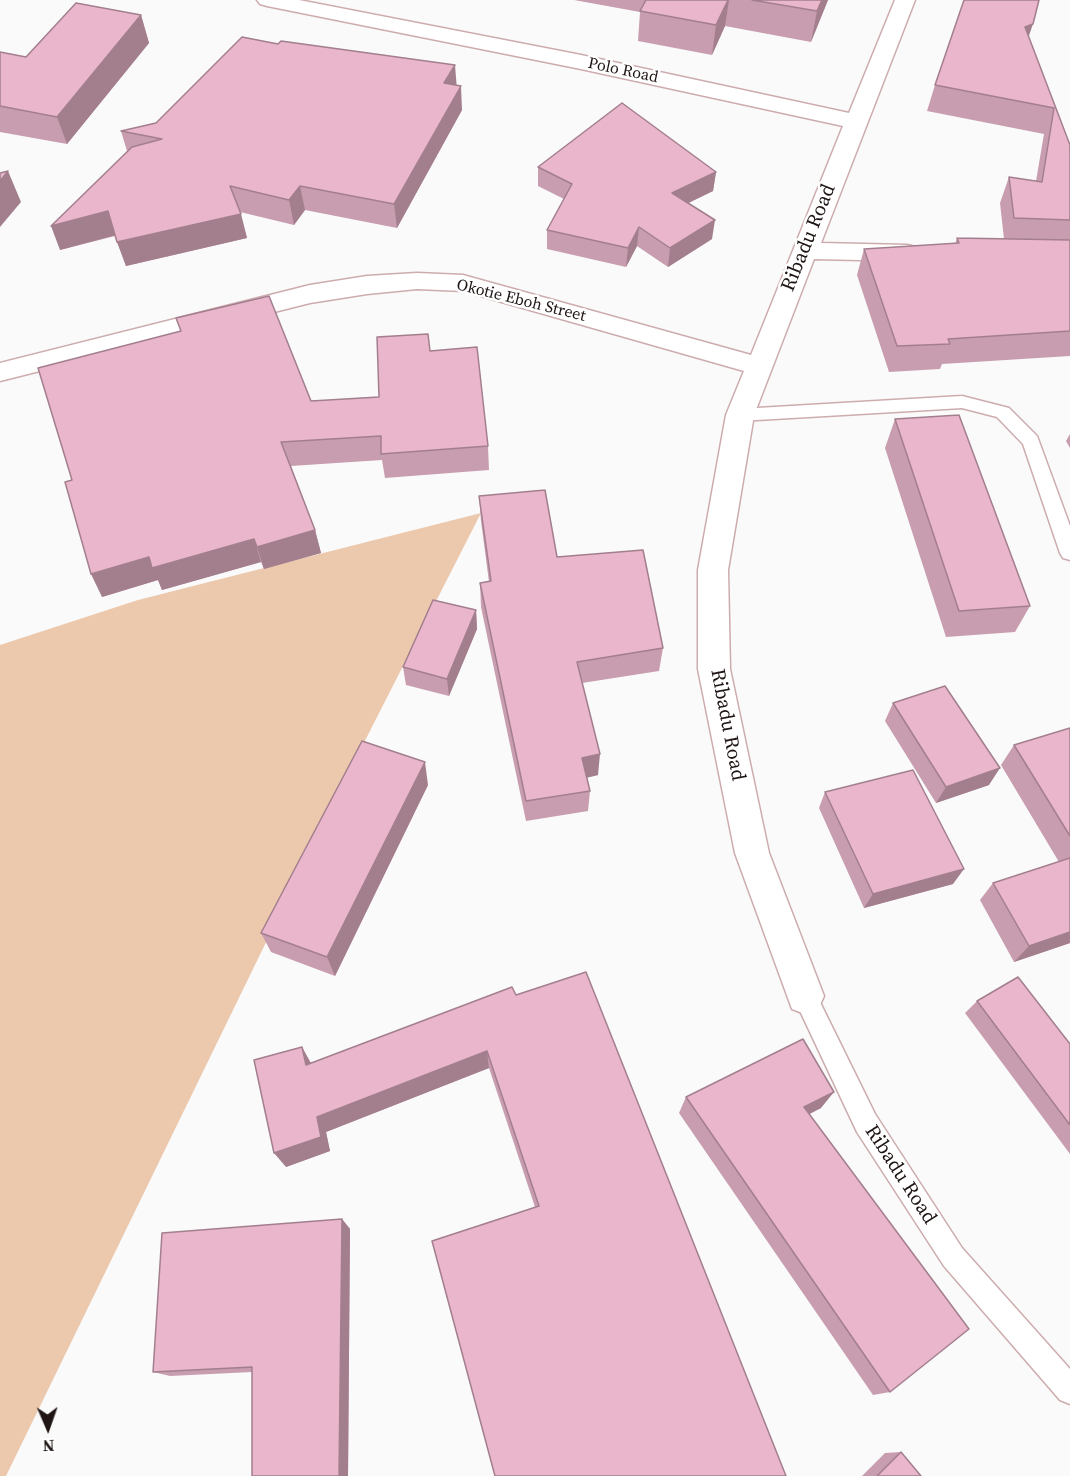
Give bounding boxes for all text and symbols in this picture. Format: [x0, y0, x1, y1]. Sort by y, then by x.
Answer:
street label: Polo Road [586, 54, 660, 88]
street label: Ribadu Road [777, 181, 841, 295]
street label: Okotie Eboh Street [454, 276, 588, 326]
street label: Ribadu Road [704, 667, 750, 783]
street label: Ribadu Road [859, 1121, 941, 1229]
north arrow [18, 1398, 78, 1458]
text: N [42, 1435, 55, 1457]

